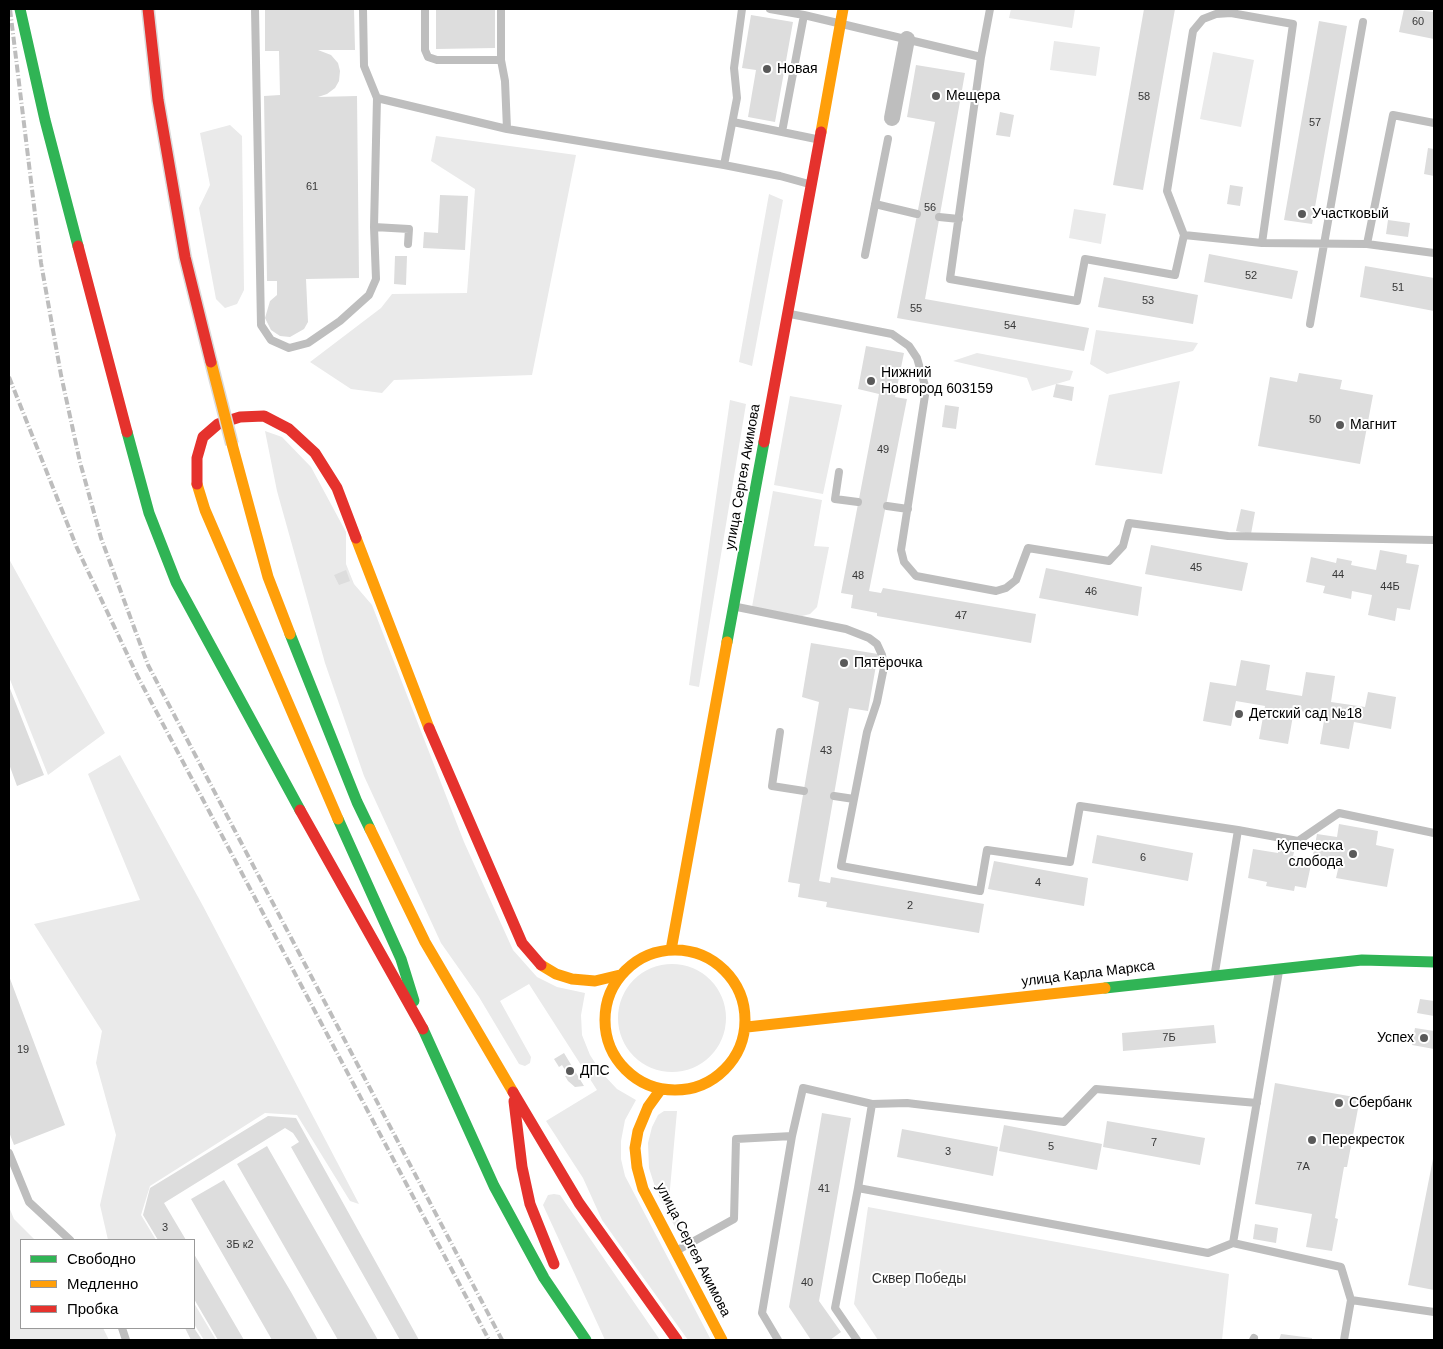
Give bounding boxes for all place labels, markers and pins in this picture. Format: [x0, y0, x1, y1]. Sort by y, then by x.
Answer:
place label: Новая [777, 61, 818, 77]
marker: Новая [761, 63, 773, 75]
place label: Мещера [946, 88, 1000, 104]
marker: Мещера [930, 90, 942, 102]
place label: Участковый [1312, 206, 1389, 222]
marker: Участковый [1296, 208, 1308, 220]
place label: Нижний Новгород 603159 [881, 365, 993, 398]
marker: Нижний Новгород 603159 [865, 375, 877, 387]
place label: Магнит [1350, 417, 1397, 433]
marker: Магнит [1334, 419, 1346, 431]
place label: Пятёрочка [854, 655, 923, 671]
marker: Пятёрочка [838, 657, 850, 669]
place label: Детский сад №18 [1249, 706, 1362, 722]
marker: Детский сад №18 [1233, 708, 1245, 720]
place label: Купеческа слобода [1277, 838, 1343, 870]
marker: Купеческа слобода [1347, 848, 1359, 860]
place label: Успех [1377, 1030, 1414, 1046]
marker: Успех [1418, 1032, 1430, 1044]
place label: ДПС [580, 1063, 610, 1079]
marker: ДПС [564, 1065, 576, 1077]
place label: Сбербанк [1349, 1095, 1412, 1111]
marker: Сбербанк [1333, 1097, 1345, 1109]
place label: Перекресток [1322, 1132, 1404, 1148]
marker: Перекресток [1306, 1134, 1318, 1146]

